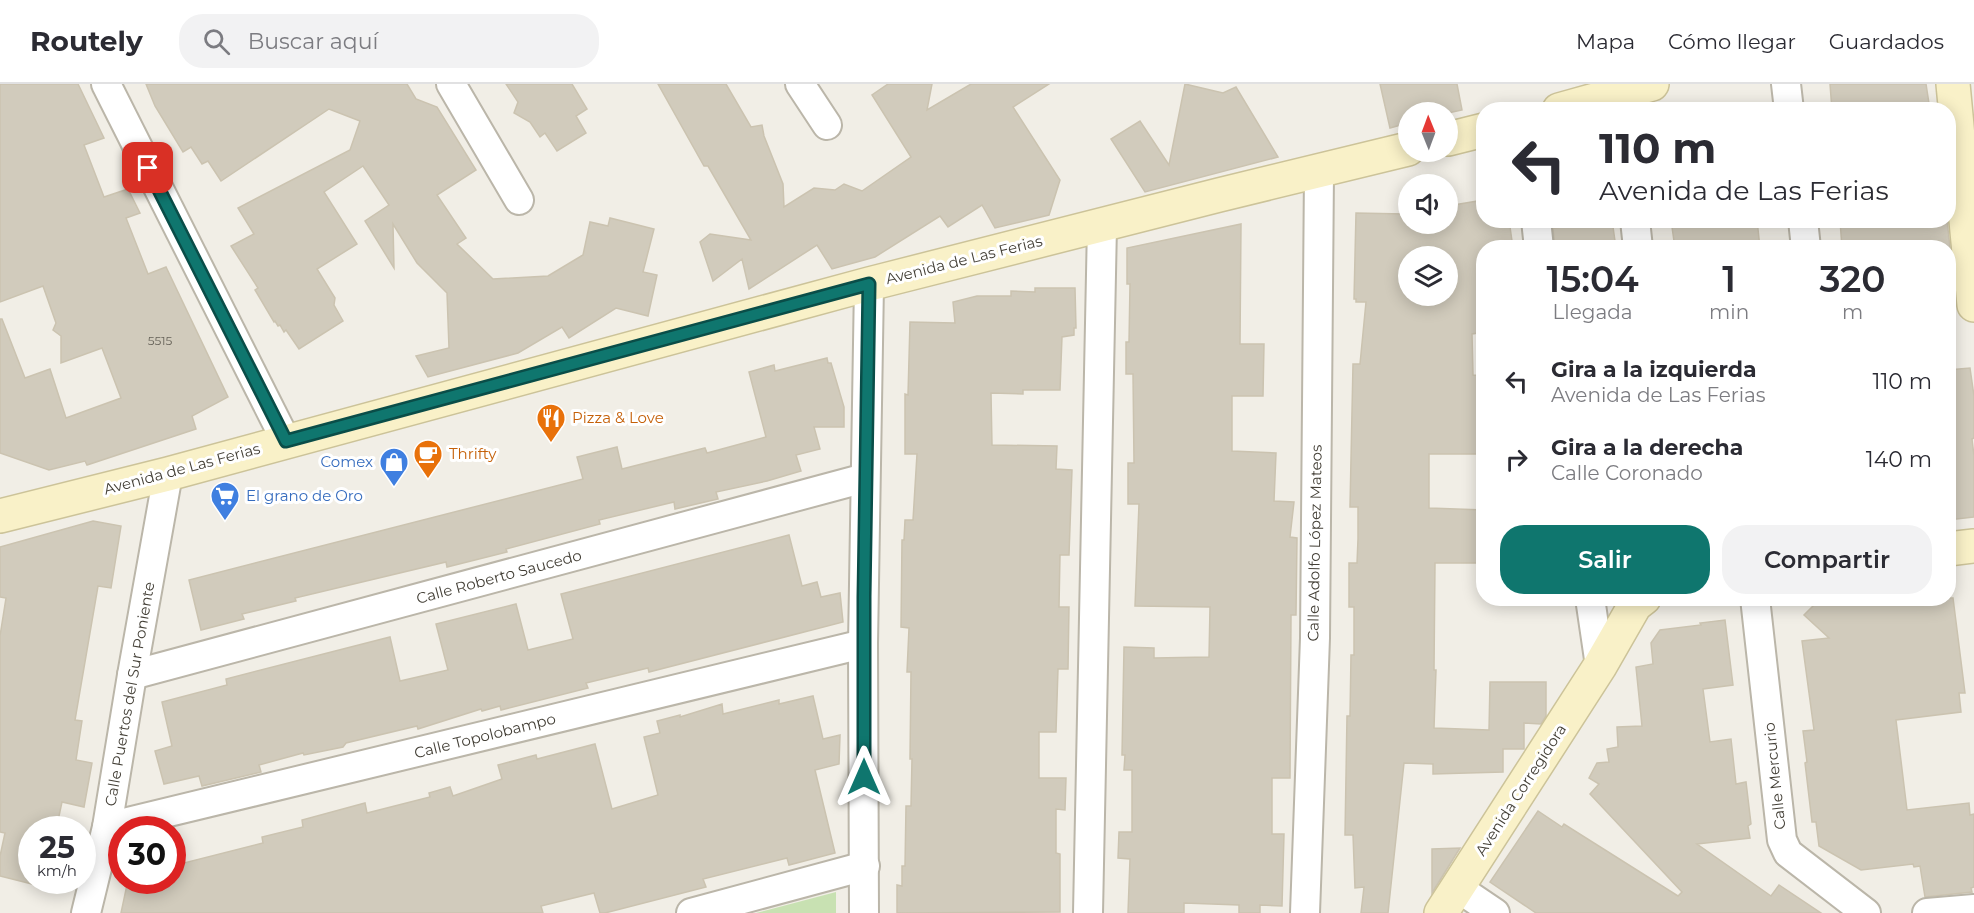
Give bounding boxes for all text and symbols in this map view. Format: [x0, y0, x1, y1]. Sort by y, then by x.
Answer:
search box [179, 14, 599, 68]
text: Routely [30, 24, 143, 58]
icon: search [200, 25, 233, 58]
text: Buscar aquí [248, 28, 378, 55]
text: Mapa [1576, 29, 1635, 54]
text: Cómo llegar [1668, 29, 1796, 54]
text: Guardados [1829, 29, 1944, 54]
north arrow [1398, 102, 1458, 162]
map controls [1398, 102, 1458, 306]
text: 110 m [1599, 122, 1716, 174]
icon: left [1500, 126, 1578, 204]
pin [122, 142, 173, 193]
icon: arrive [131, 151, 164, 184]
button: sound [1398, 174, 1458, 234]
text: Avenida de Las Ferias [1599, 174, 1889, 207]
street label: Avenida de Las Ferias [883, 231, 1044, 288]
button: layers [1398, 246, 1458, 306]
text: 15:04 [1546, 257, 1639, 301]
text: 1 [1722, 257, 1736, 301]
text: 320 [1820, 257, 1886, 301]
text: Llegada [1552, 300, 1633, 324]
text: min [1709, 300, 1749, 324]
text: m [1842, 300, 1863, 324]
house number: 5515 [148, 333, 173, 348]
text: Gira a la izquierda [1551, 356, 1757, 383]
icon: left [1500, 365, 1533, 398]
text: 110 m [1872, 368, 1932, 395]
text: Avenida de Las Ferias [1551, 383, 1766, 407]
restaurant icon: Pizza & Love [535, 402, 567, 444]
place label: Pizza & Love [572, 408, 664, 427]
text: Gira a la derecha [1551, 434, 1743, 461]
cafe icon: Thrifty [412, 438, 444, 480]
street label: Avenida de Las Ferias [102, 439, 262, 499]
icon: right [1500, 443, 1533, 476]
place label: Thrifty [449, 444, 497, 463]
street label: Calle Adolfo López Mateos [1303, 445, 1326, 641]
shop icon: Comex [378, 446, 410, 488]
text: 140 m [1866, 446, 1932, 473]
place label: Comex [321, 452, 373, 471]
text: Calle Coronado [1551, 461, 1703, 485]
supermarket icon: El grano de Oro [209, 480, 241, 522]
place label: El grano de Oro [246, 486, 363, 505]
button: Salir [1500, 525, 1710, 594]
button: Compartir [1722, 525, 1932, 594]
street label: Calle Roberto Saucedo [414, 545, 584, 608]
street label: Calle Puertos del Sur Poniente [100, 580, 159, 808]
street label: Calle Topolobampo [412, 709, 558, 762]
street label: Avenida Corregidora [1471, 720, 1570, 859]
street label: Calle Mercurio [1759, 722, 1790, 831]
position arrow [832, 745, 896, 809]
speed limit sign: 30 [108, 816, 186, 894]
text: 25 [39, 829, 75, 866]
text: km/h [37, 861, 77, 880]

